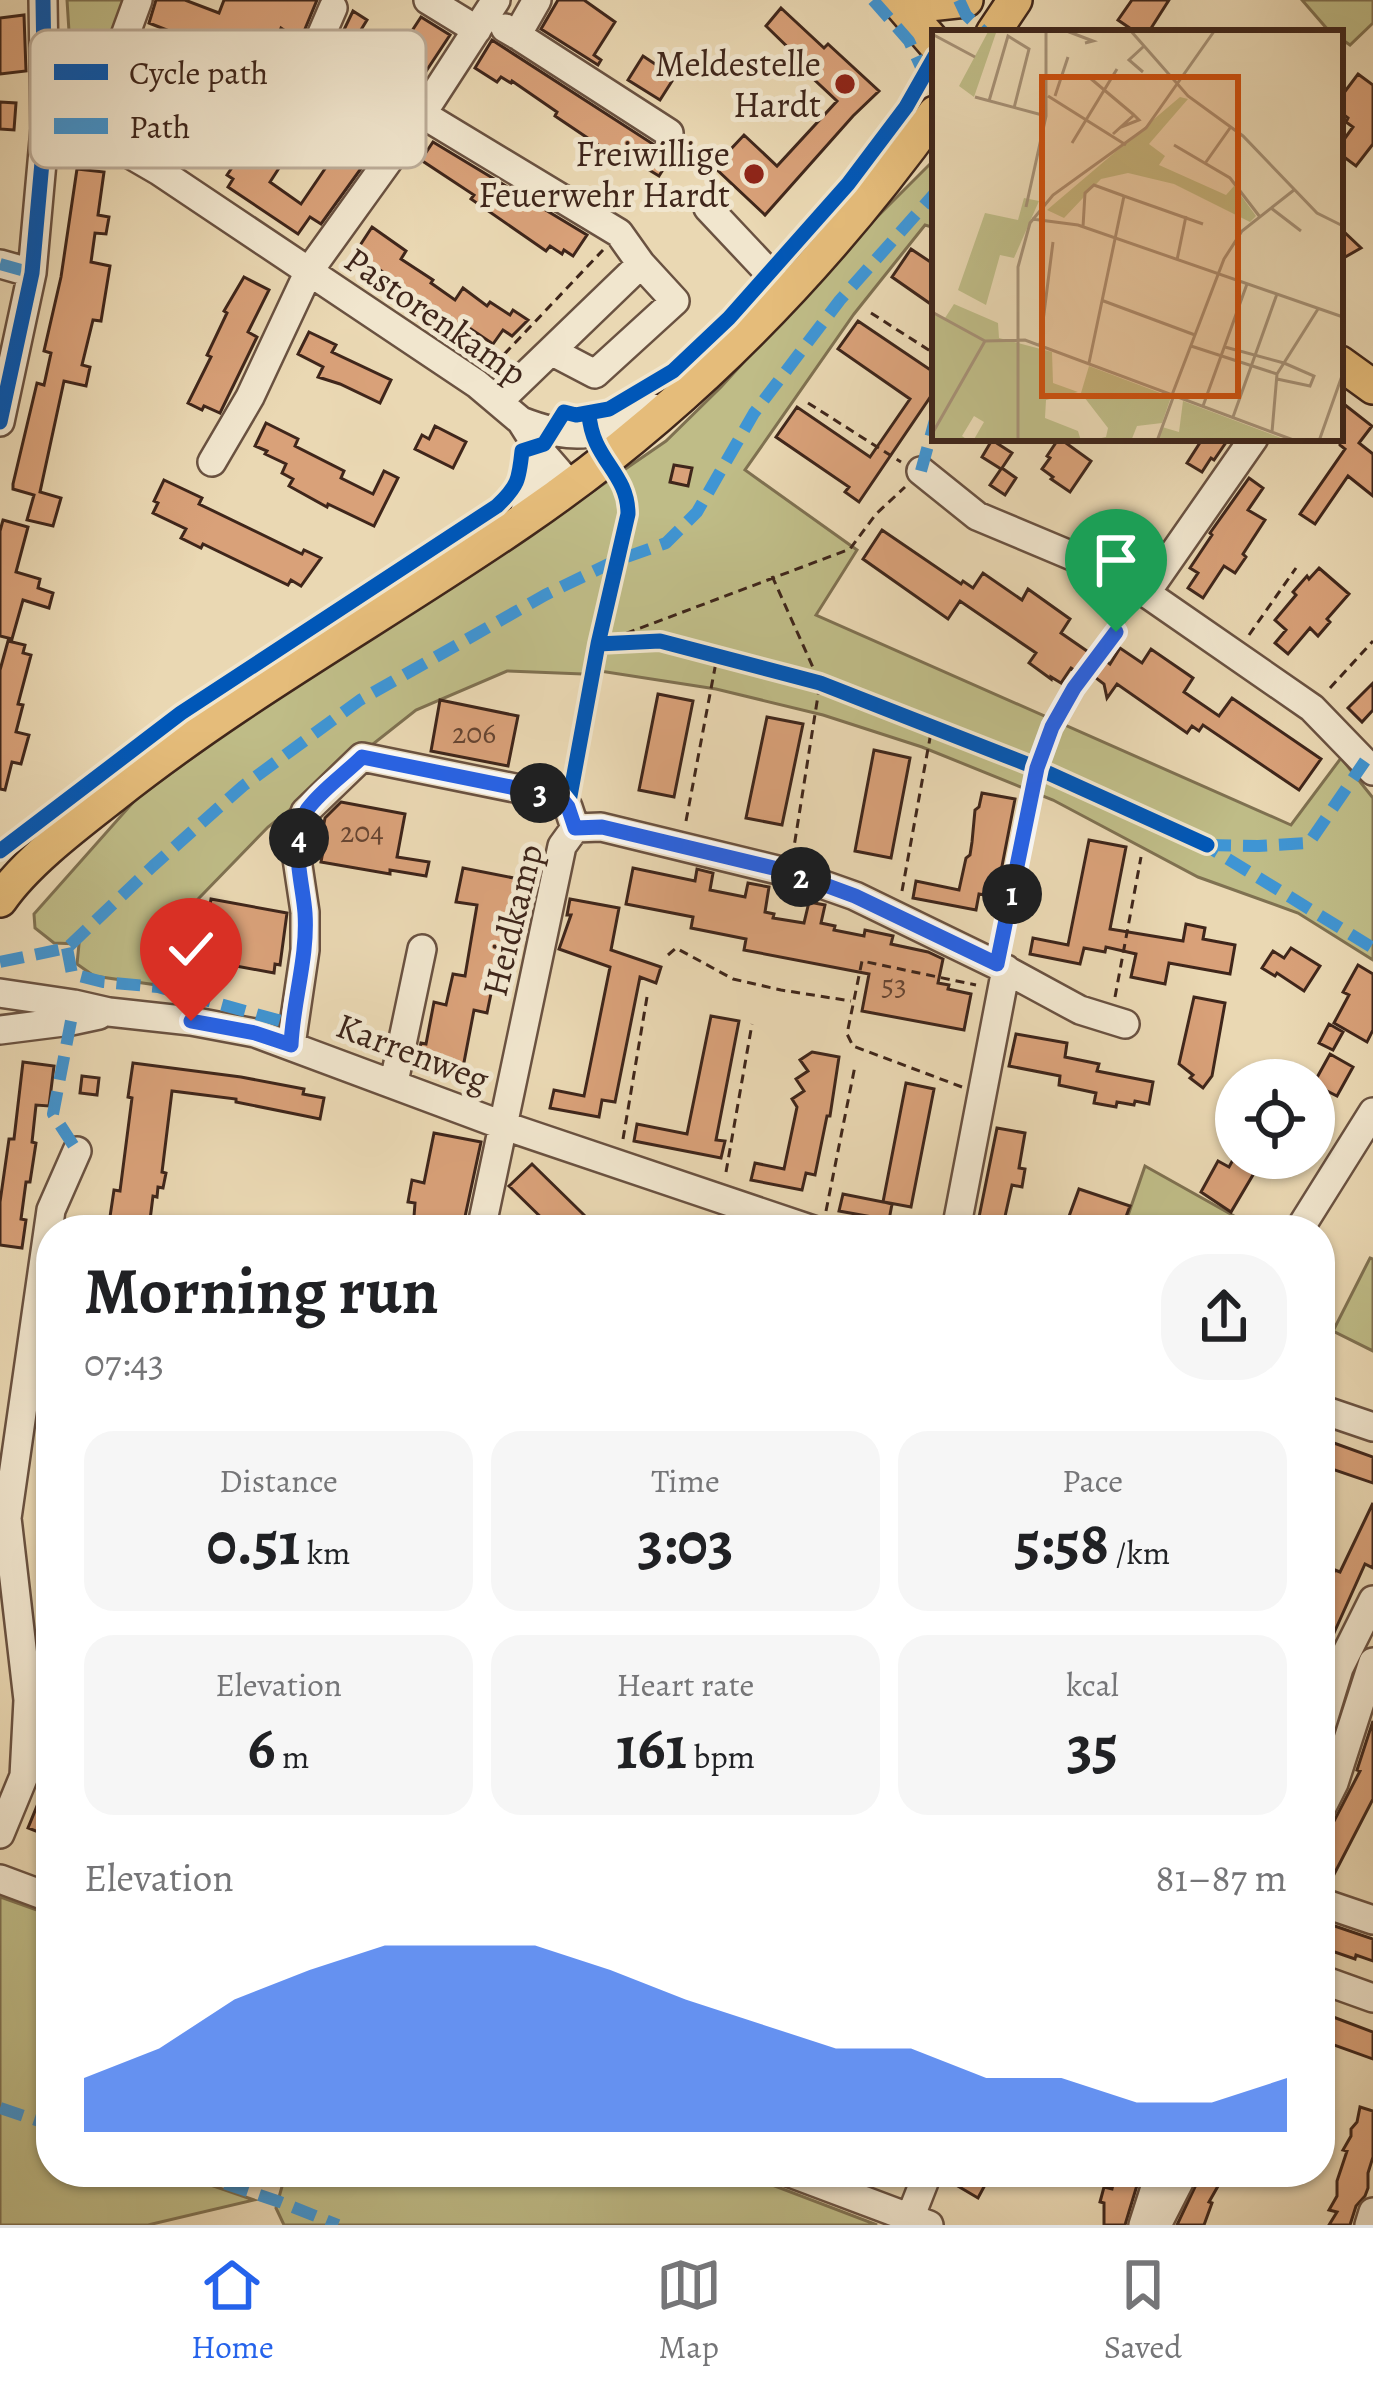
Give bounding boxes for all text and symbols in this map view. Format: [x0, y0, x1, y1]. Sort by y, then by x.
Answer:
legend [30, 30, 426, 168]
inset map [932, 30, 1343, 441]
place label: Meldestelle Hardt [655, 39, 821, 129]
text: Cycle path [129, 50, 268, 95]
marker: Meldestelle Hardt [832, 71, 858, 97]
text: Path [129, 104, 190, 149]
place label: Freiwillige Feuerwehr Hardt [478, 129, 730, 219]
marker: Freiwillige Feuerwehr Hardt [741, 161, 767, 187]
street label: Pastorenkamp [335, 235, 537, 397]
pin [1065, 509, 1167, 632]
icon: arrive [1083, 527, 1149, 593]
house number: 206 [452, 713, 496, 753]
pin: 3 [510, 763, 570, 823]
text: 3 [533, 770, 547, 815]
pin: 4 [269, 808, 329, 868]
house number: 204 [340, 812, 384, 852]
text: 4 [291, 815, 307, 860]
street label: Heidkamp [469, 839, 555, 1001]
pin: 2 [771, 847, 831, 907]
text: 2 [793, 854, 809, 899]
pin: 1 [982, 864, 1042, 924]
text: 1 [1006, 871, 1018, 916]
pin [140, 898, 242, 1021]
icon: check [158, 916, 224, 982]
house number: 53 [881, 965, 907, 1005]
street label: Karrenweg [330, 1000, 496, 1104]
map controls [1215, 1059, 1335, 1179]
button: locate [1215, 1059, 1335, 1179]
text: Morning run [84, 1246, 439, 1336]
button: share [1161, 1254, 1287, 1380]
text: 07:43 [84, 1336, 164, 1389]
text: Distance [219, 1458, 338, 1503]
text: Time [651, 1458, 720, 1503]
text: Pace [1062, 1458, 1123, 1503]
text: 0.51 [206, 1503, 300, 1585]
text: 3:03 [637, 1503, 734, 1585]
text: 5:58 [1015, 1503, 1109, 1585]
text: km [300, 1530, 351, 1575]
text: /km [1109, 1530, 1170, 1575]
text: Elevation [215, 1662, 342, 1707]
text: Heart rate [617, 1662, 754, 1707]
text: kcal [1066, 1662, 1119, 1707]
text: 6 [247, 1707, 276, 1789]
text: 161 [616, 1707, 687, 1789]
text: 35 [1067, 1707, 1118, 1789]
text: m [276, 1734, 310, 1779]
text: bpm [687, 1734, 755, 1779]
text: Elevation [84, 1851, 234, 1904]
text: 81–87 m [1156, 1851, 1287, 1904]
tab: Home [191, 2252, 274, 2369]
tab: Map [656, 2252, 722, 2369]
tab: Saved [1104, 2252, 1182, 2369]

